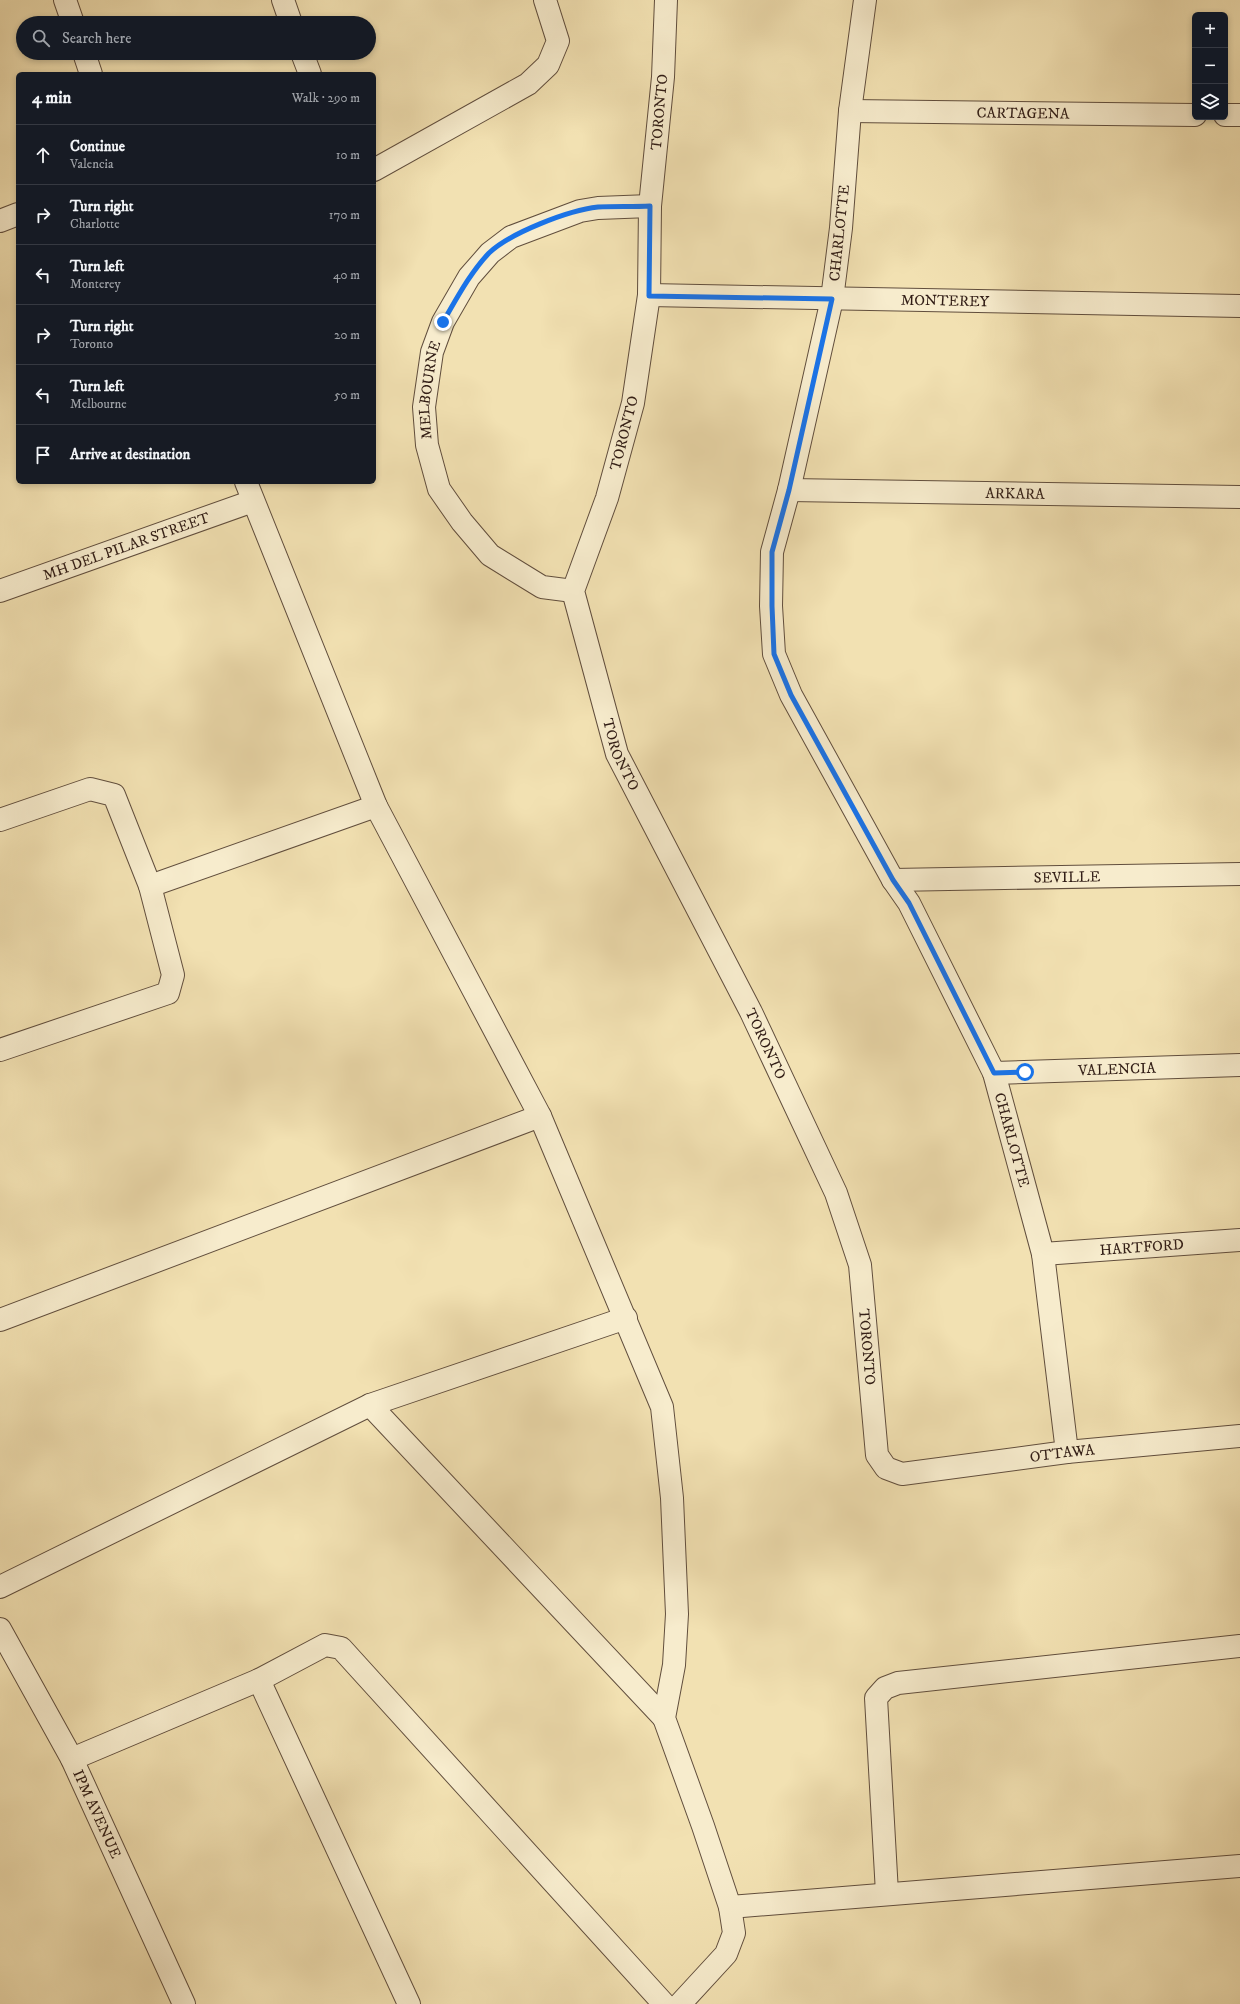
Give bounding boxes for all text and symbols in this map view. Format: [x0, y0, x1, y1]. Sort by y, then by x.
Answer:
map controls [1192, 12, 1228, 120]
button: + [1192, 12, 1228, 48]
search box [16, 16, 376, 60]
icon: search [30, 27, 52, 49]
text: Search here [62, 29, 131, 48]
button: − [1192, 48, 1228, 84]
street label: TORONTO [647, 73, 672, 151]
button: layers [1192, 84, 1228, 120]
text: 4 min [32, 87, 71, 109]
text: Walk · 290 m [292, 90, 360, 106]
street label: CARTAGENA [977, 103, 1070, 124]
text: Continue [70, 137, 125, 156]
icon: ahead [32, 144, 54, 166]
text: 10 m [336, 147, 360, 163]
text: Valencia [70, 156, 113, 172]
street label: CHARLOTTE [825, 183, 854, 282]
text: Turn right [70, 197, 133, 216]
icon: right [32, 204, 54, 226]
text: 170 m [329, 207, 360, 223]
text: Charlotte [70, 216, 120, 232]
text: Turn left [70, 257, 124, 276]
icon: left [32, 264, 54, 286]
text: 40 m [333, 267, 360, 283]
text: Monterey [70, 276, 121, 292]
street label: MONTEREY [901, 291, 990, 311]
route end [434, 313, 452, 331]
text: Turn right [70, 317, 133, 336]
icon: right [32, 324, 54, 346]
text: 20 m [334, 327, 360, 343]
text: Toronto [70, 336, 113, 352]
street label: MELBOURNE [415, 338, 446, 440]
text: Turn left [70, 377, 124, 396]
icon: left [32, 384, 54, 406]
text: 50 m [334, 387, 360, 403]
street label: TORONTO [606, 394, 643, 473]
text: Melbourne [70, 396, 127, 412]
icon: arrive [32, 444, 54, 466]
text: Arrive at destination [70, 445, 190, 464]
street label: ARKARA [985, 484, 1045, 504]
street label: MH DEL PILAR STREET [40, 508, 213, 585]
street label: TORONTO [598, 716, 643, 794]
street label: SEVILLE [1034, 867, 1101, 888]
street label: TORONTO [741, 1005, 790, 1083]
street label: VALENCIA [1077, 1059, 1157, 1080]
route start [1016, 1063, 1034, 1081]
street label: CHARLOTTE [990, 1091, 1034, 1190]
street label: HARTFORD [1099, 1235, 1185, 1260]
street label: TORONTO [854, 1308, 880, 1386]
street label: OTTAWA [1029, 1440, 1096, 1467]
street label: IPM AVENUE [68, 1767, 125, 1862]

